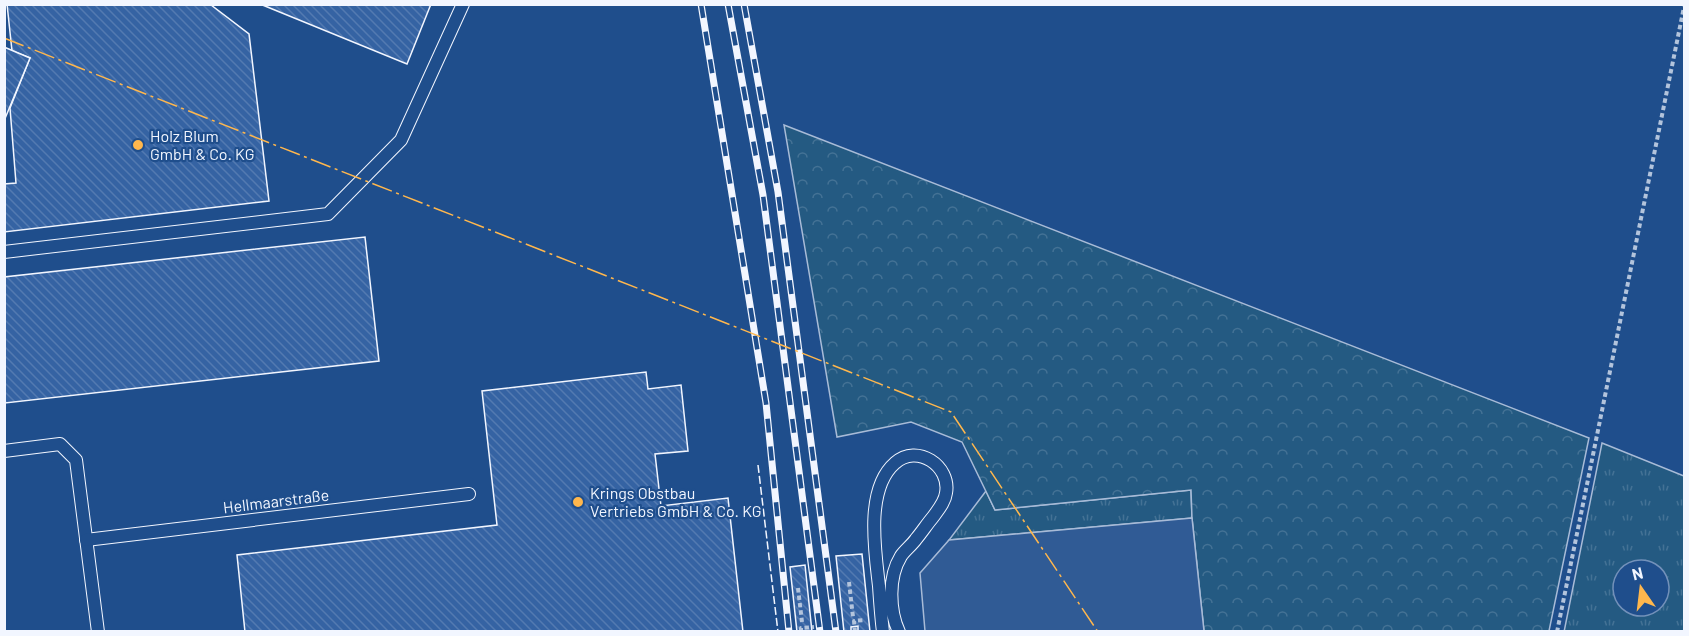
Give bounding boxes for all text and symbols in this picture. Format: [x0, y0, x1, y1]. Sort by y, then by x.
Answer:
place label: Holz Blum GmbH & Co. KG [150, 126, 254, 163]
marker: Holz Blum GmbH & Co. KG [131, 138, 145, 152]
place label: Krings Obstbau Vertriebs GmbH & Co. KG [590, 483, 762, 520]
street label: Hellmaarstraße [222, 485, 330, 516]
marker: Krings Obstbau Vertriebs GmbH & Co. KG [571, 495, 585, 509]
north arrow [1611, 558, 1671, 618]
text: N [1630, 562, 1645, 583]

